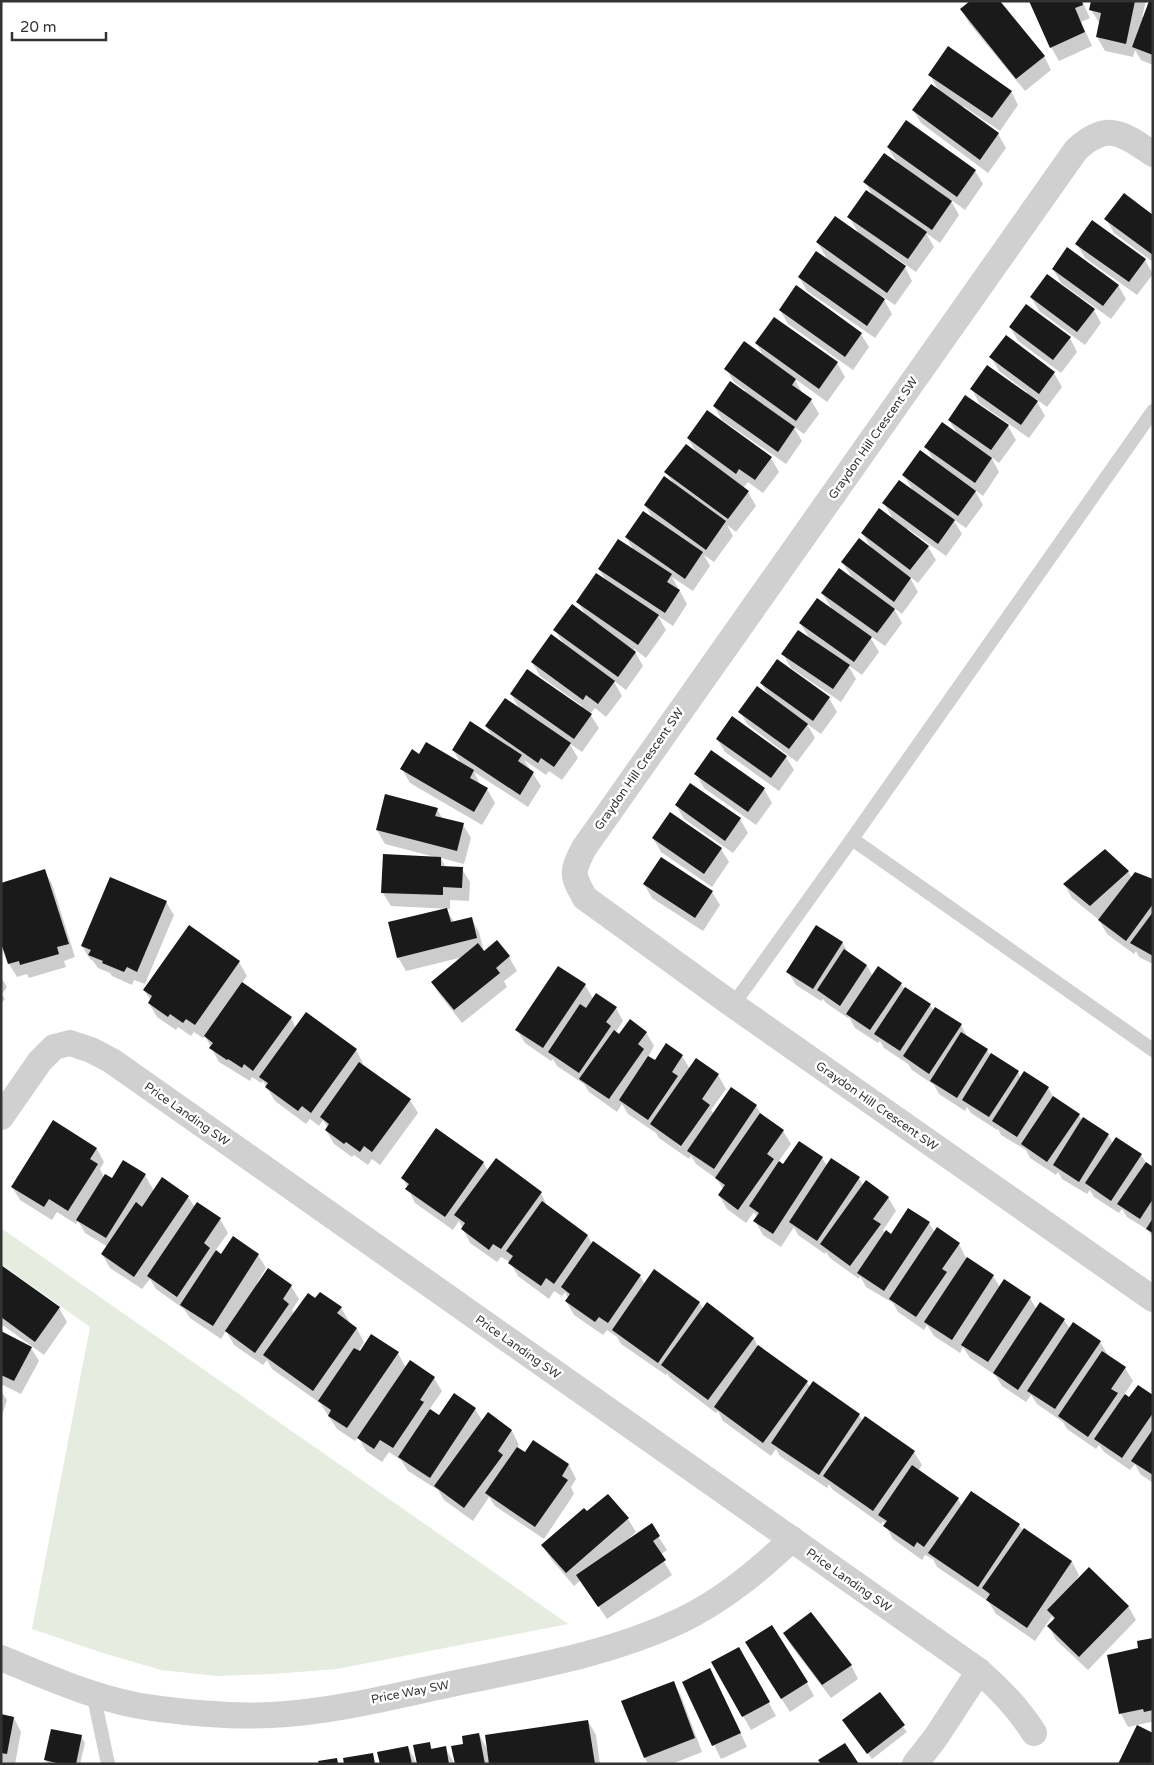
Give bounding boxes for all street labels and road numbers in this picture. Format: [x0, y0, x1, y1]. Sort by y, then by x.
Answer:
street label: Graydon Hill Crescent SW [825, 374, 921, 502]
street label: Graydon Hill Crescent SW [591, 705, 687, 833]
street label: Graydon Hill Crescent SW [813, 1058, 941, 1154]
street label: Price Landing SW [142, 1079, 232, 1149]
street label: Price Landing SW [473, 1312, 563, 1382]
street label: Price Landing SW [804, 1545, 894, 1615]
street label: Price Way SW [370, 1678, 450, 1706]

